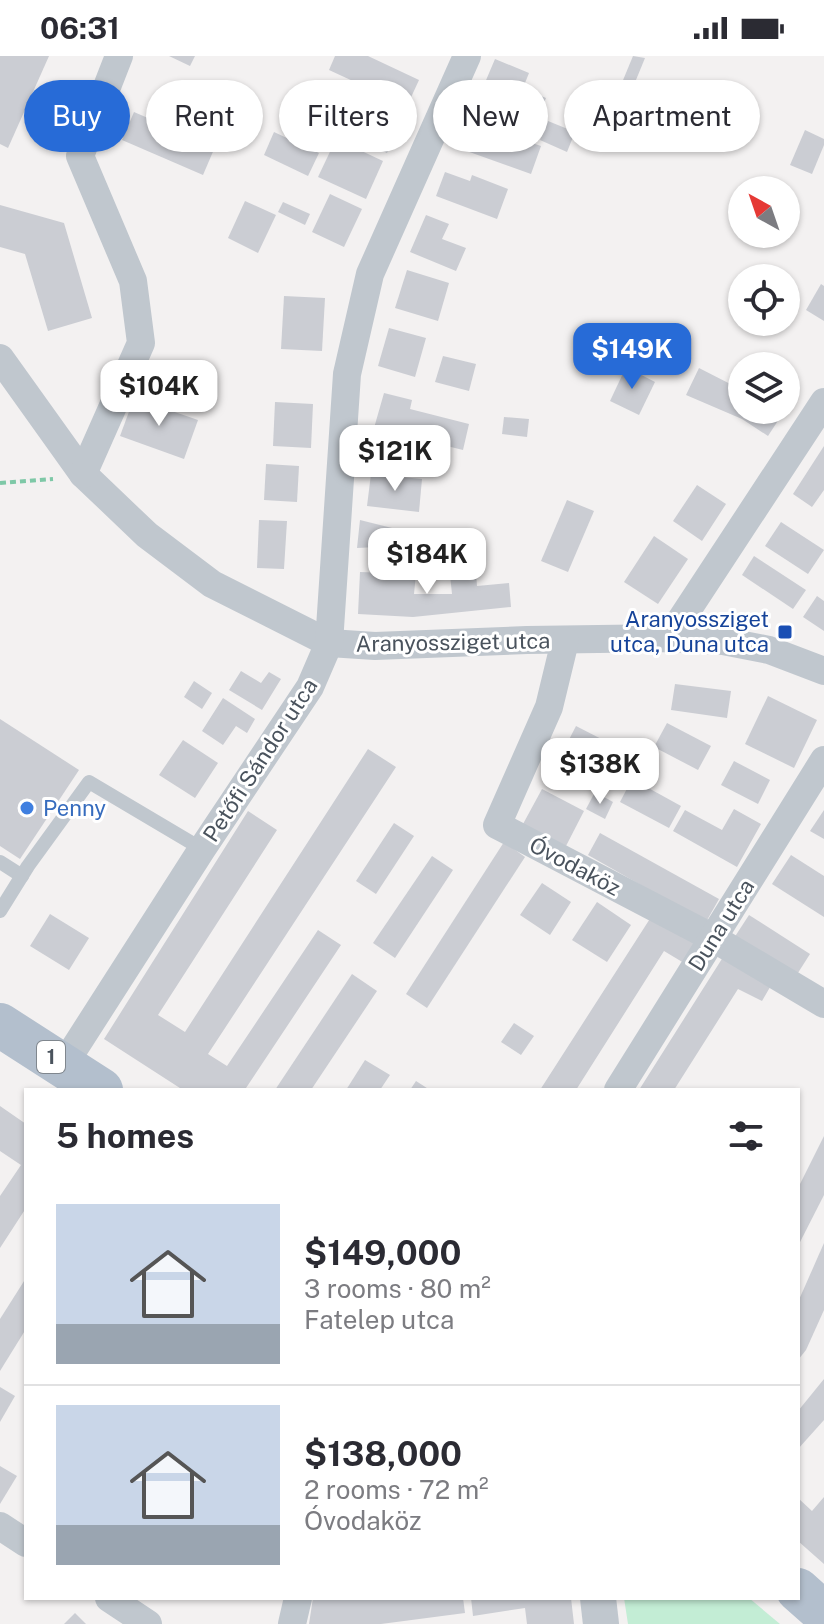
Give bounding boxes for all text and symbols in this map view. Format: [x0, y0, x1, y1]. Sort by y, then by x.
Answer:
text: 06:31 [40, 10, 120, 46]
chip: Buy [24, 80, 130, 152]
chip: Rent [146, 80, 263, 152]
chip: Filters [279, 80, 417, 152]
chip: New [433, 80, 548, 152]
chip: Apartment [564, 80, 760, 152]
north arrow [728, 176, 800, 248]
map controls [728, 176, 800, 424]
button: locate [728, 264, 800, 336]
pin: $149K [576, 323, 688, 391]
text: $149K [591, 333, 673, 364]
button: layers [728, 352, 800, 424]
pin: $104K [103, 360, 215, 428]
text: $104K [118, 370, 200, 401]
pin: $121K [339, 425, 451, 493]
text: $121K [357, 435, 433, 466]
pin: $184K [371, 528, 483, 596]
text: $184K [386, 538, 468, 569]
place label: Aranyossziget utca, Duna utca [610, 606, 769, 657]
marker: Aranyossziget utca, Duna utca [776, 623, 794, 641]
street label: Aranyossziget utca [356, 627, 550, 657]
street label: Petőfi Sándor utca [197, 673, 323, 847]
pin: $138K [544, 738, 656, 806]
text: $138K [559, 748, 641, 779]
place label: Penny [43, 795, 106, 821]
marker: Penny [18, 799, 36, 817]
street label: Óvodaköz [525, 830, 625, 901]
street label: Duna utca [683, 874, 759, 976]
road number: 1 [37, 1041, 65, 1073]
icon: filters [724, 1114, 768, 1158]
text: 5 homes [56, 1116, 194, 1156]
text: $149,000 [304, 1233, 461, 1273]
icon: home [120, 1236, 216, 1332]
text: 3 rooms · 80 m² [304, 1273, 491, 1304]
text: Fatelep utca [304, 1304, 454, 1335]
text: $138,000 [304, 1434, 462, 1474]
icon: home [120, 1437, 216, 1533]
text: 2 rooms · 72 m² [304, 1474, 489, 1505]
text: Óvodaköz [304, 1505, 421, 1536]

